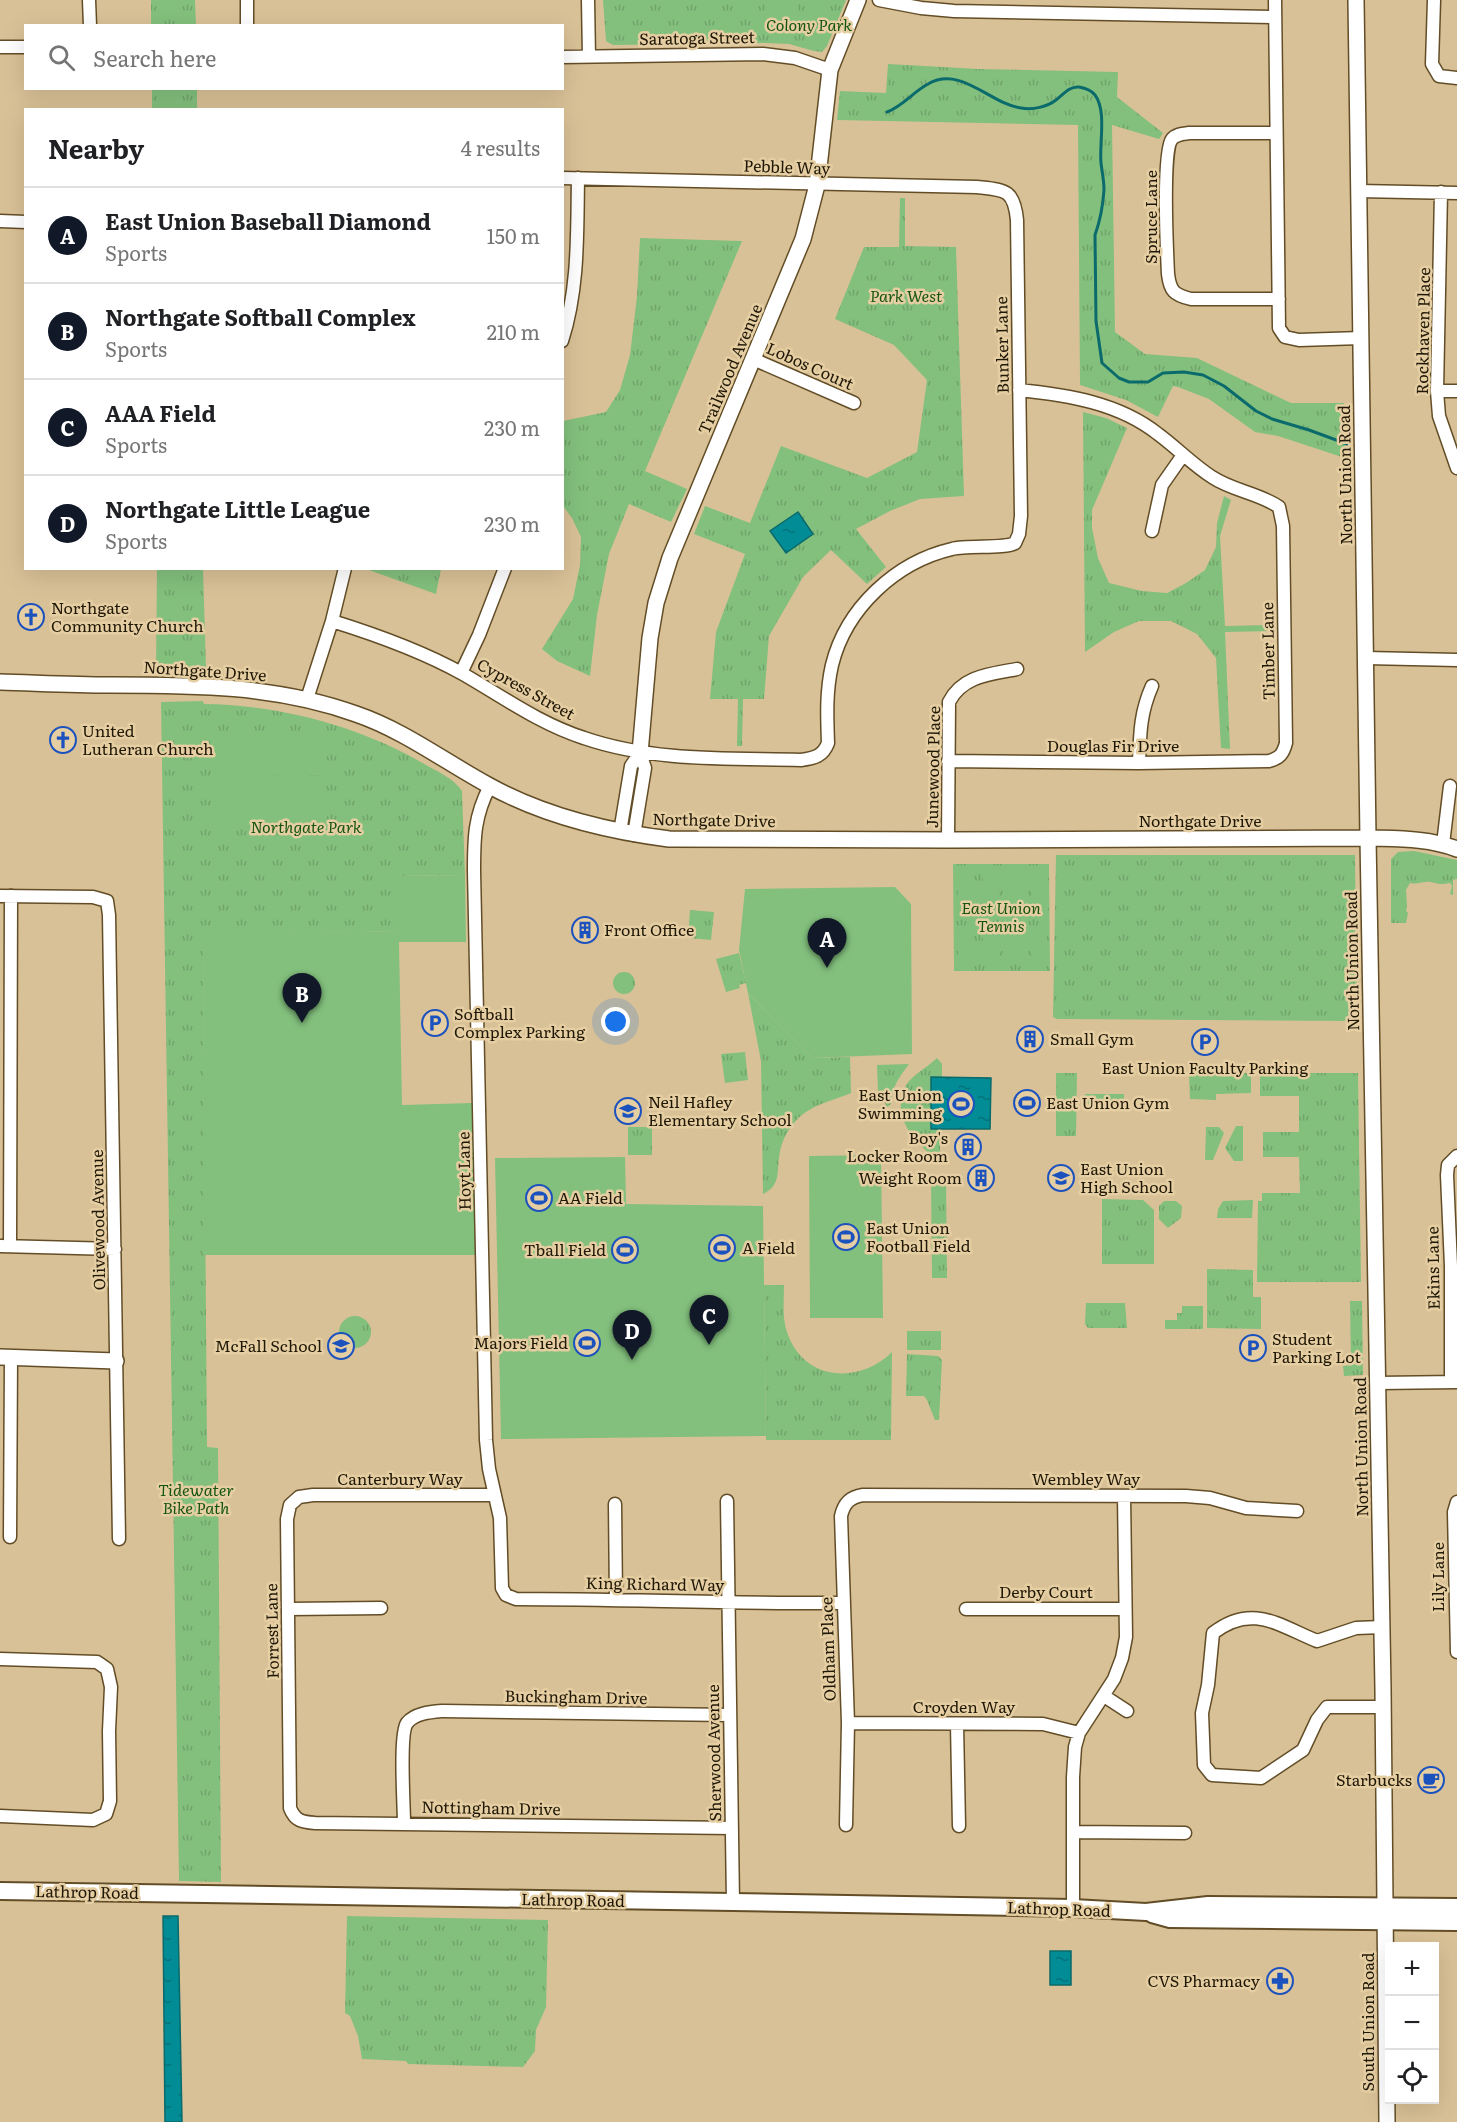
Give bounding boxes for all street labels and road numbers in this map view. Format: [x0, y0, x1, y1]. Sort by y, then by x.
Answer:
street label: Saratoga Street [639, 24, 756, 50]
street label: Pebble Way [743, 152, 832, 180]
street label: Spruce Lane [1138, 170, 1162, 264]
street label: Rockhaven Place [1409, 267, 1435, 395]
street label: Bunker Lane [988, 296, 1014, 394]
street label: Trailwood Avenue [691, 300, 767, 438]
street label: Lobos Court [763, 335, 858, 395]
street label: North Union Road [1331, 405, 1357, 545]
street label: Timber Lane [1254, 602, 1280, 700]
street label: Cypress Street [473, 651, 580, 725]
street label: Northgate Drive [143, 654, 267, 686]
street label: Junewood Place [919, 706, 945, 828]
street label: Douglas Fir Drive [1047, 733, 1179, 757]
street label: Northgate Drive [652, 806, 776, 832]
street label: Northgate Drive [1138, 808, 1262, 832]
street label: North Union Road [1338, 891, 1364, 1031]
street label: Hoyt Lane [450, 1131, 476, 1211]
street label: Olivewood Avenue [84, 1149, 110, 1291]
street label: Ekins Lane [1419, 1226, 1445, 1310]
street label: North Union Road [1347, 1377, 1373, 1517]
street label: Canterbury Way [337, 1466, 463, 1490]
street label: Wembley Way [1032, 1466, 1141, 1490]
street label: Lily Lane [1425, 1542, 1449, 1612]
street label: King Richard Way [586, 1570, 725, 1596]
street label: Derby Court [999, 1579, 1094, 1603]
street label: Forrest Lane [258, 1583, 284, 1679]
street label: Oldham Place [813, 1596, 841, 1702]
street label: Buckingham Drive [504, 1683, 648, 1709]
street label: Sherwood Avenue [700, 1684, 726, 1822]
street label: Croyden Way [913, 1694, 1016, 1718]
street label: Nottingham Drive [421, 1794, 561, 1820]
street label: Lathrop Road [35, 1878, 139, 1904]
street label: Lathrop Road [521, 1886, 625, 1912]
street label: Lathrop Road [1007, 1894, 1111, 1922]
street label: South Union Road [1355, 1952, 1379, 2092]

